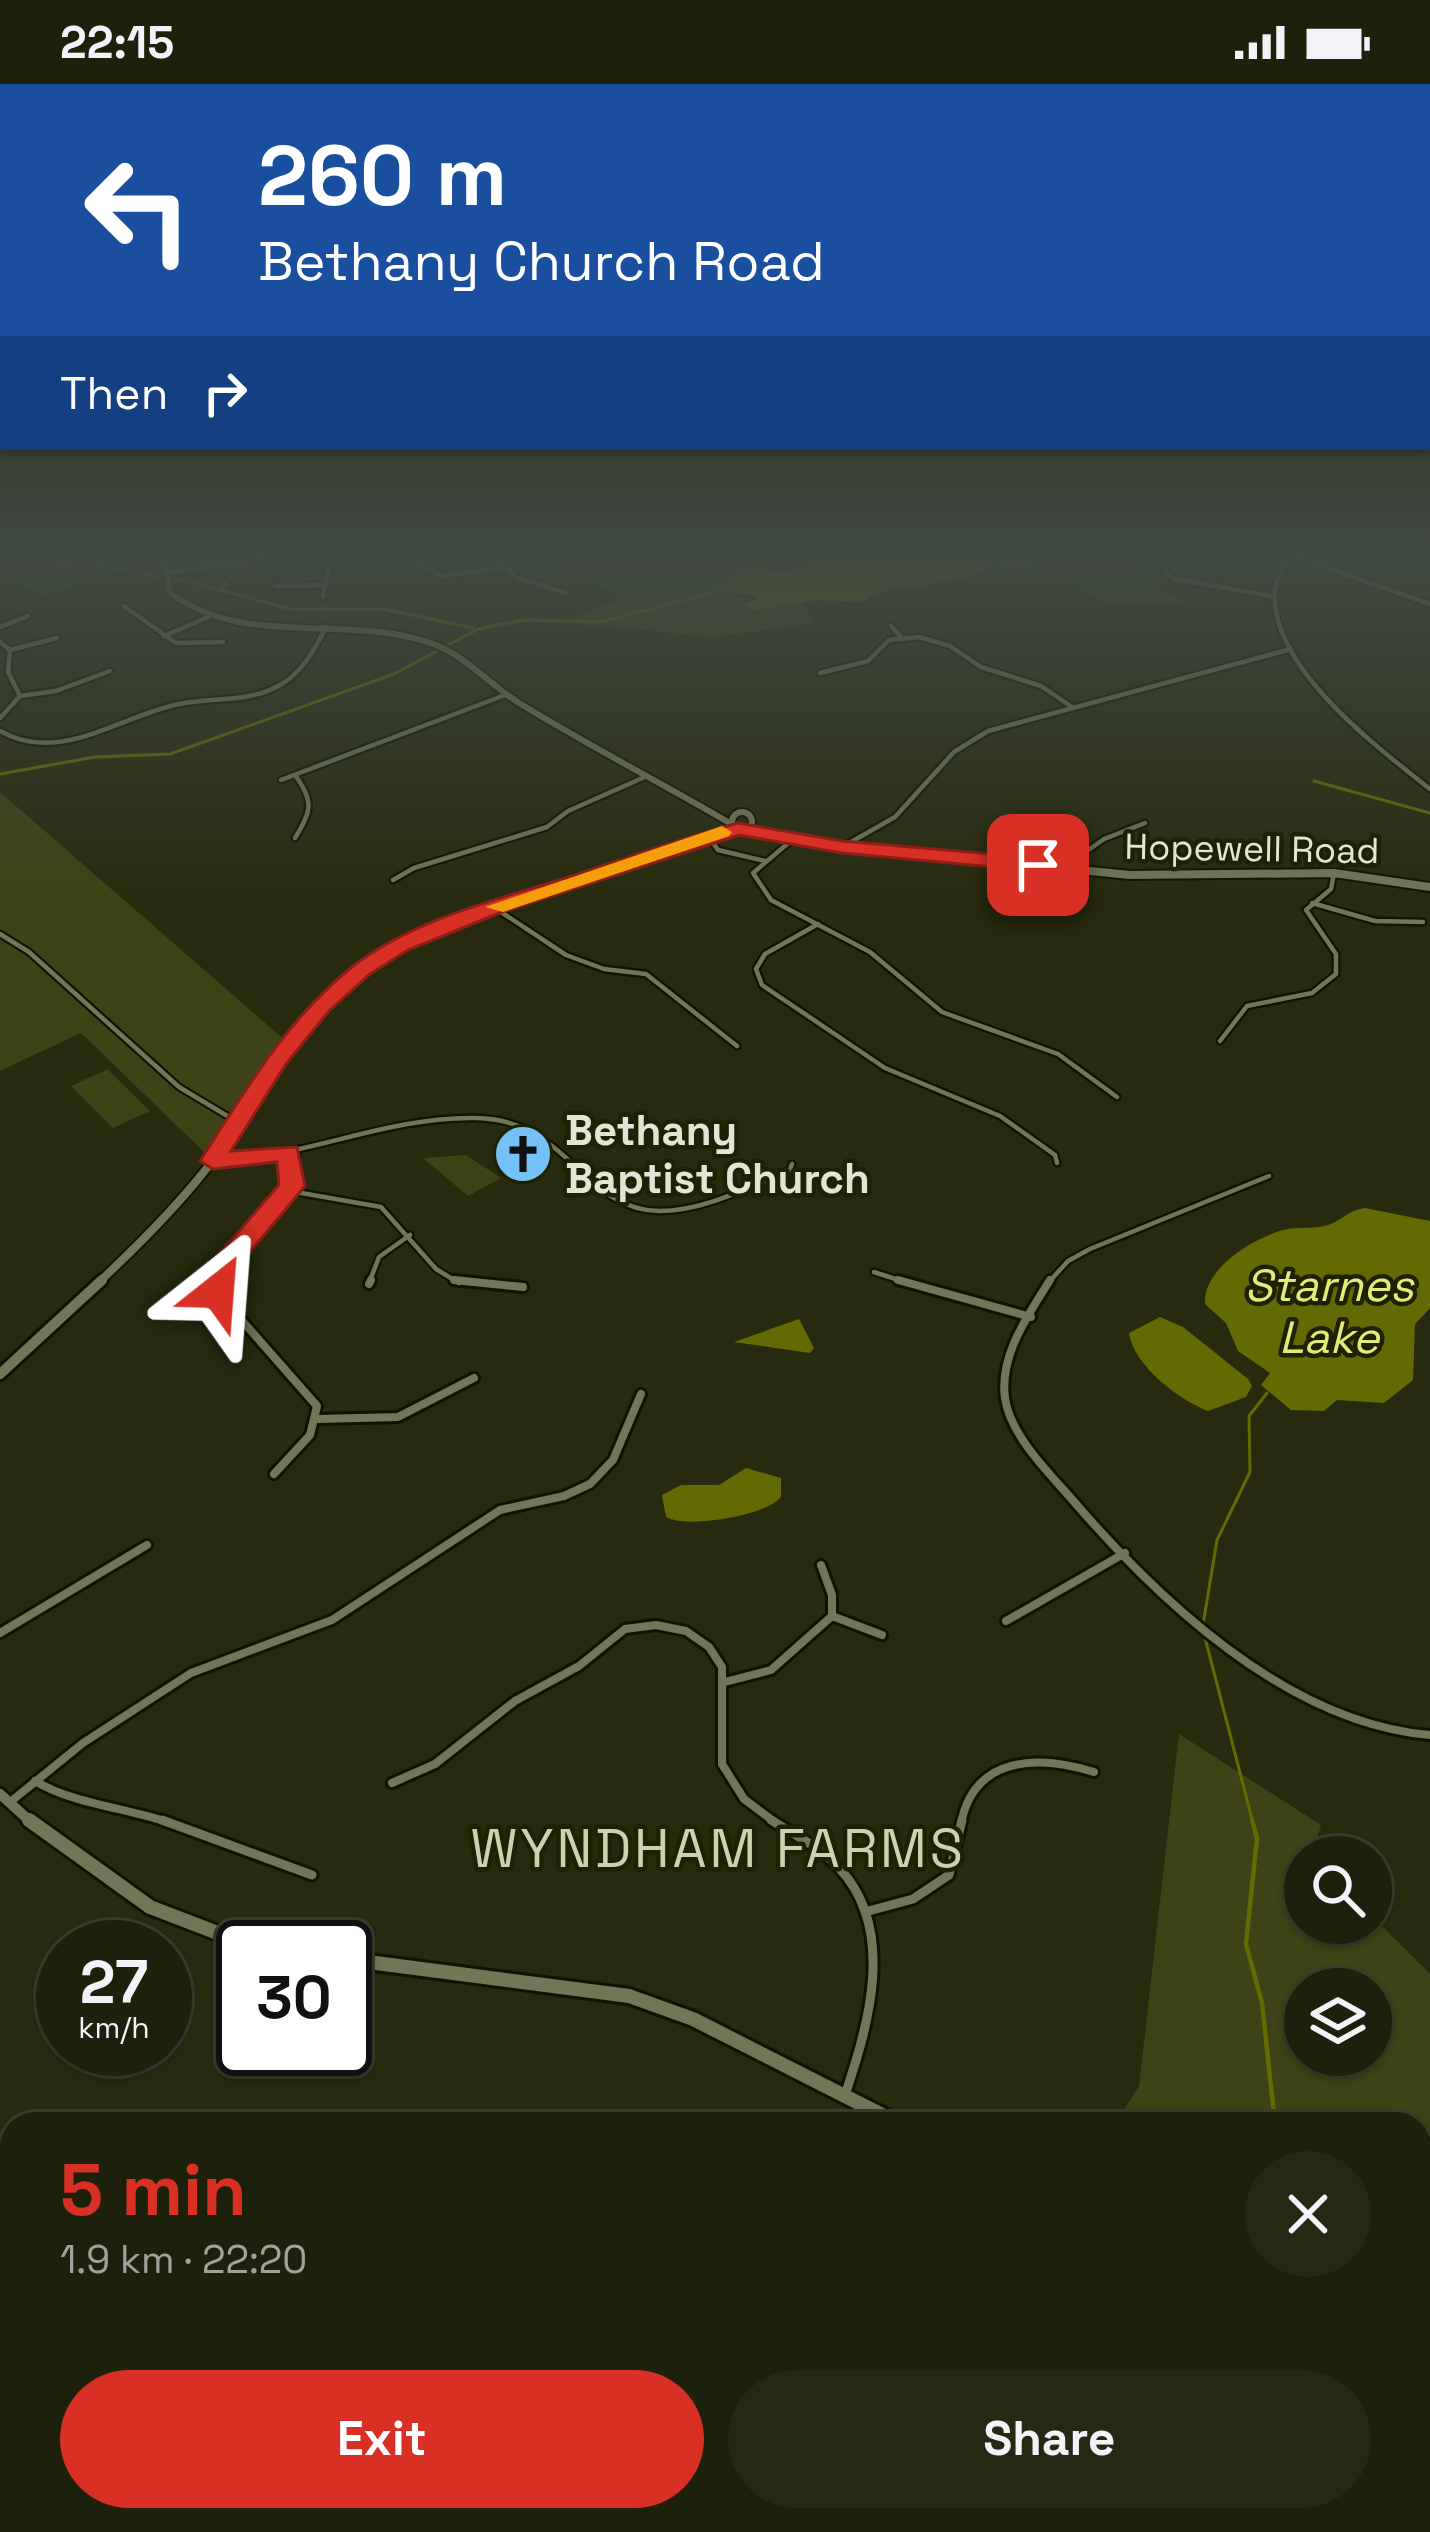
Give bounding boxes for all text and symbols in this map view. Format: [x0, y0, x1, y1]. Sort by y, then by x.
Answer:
text: 22:15 [60, 14, 174, 71]
text: 260 m [258, 122, 507, 230]
icon: left [60, 132, 216, 288]
text: Bethany Church Road [258, 227, 825, 296]
icon: right [192, 360, 258, 426]
text: Then [60, 365, 168, 422]
pin [987, 814, 1089, 916]
street label: Hopewell Road [1124, 824, 1380, 874]
icon: arrive [1005, 832, 1071, 898]
place label: Bethany Baptist Church [565, 1104, 870, 1205]
church icon: Bethany Baptist Church [492, 1123, 554, 1185]
position arrow [155, 1228, 281, 1354]
water label: Starnes Lake [1245, 1257, 1415, 1366]
district label: WYNDHAM FARMS [470, 1814, 966, 1883]
map controls [1284, 1836, 1392, 2076]
button: search [1284, 1836, 1392, 1944]
speed limit sign: 30 [216, 1920, 372, 2076]
text: 27 [80, 1944, 148, 2021]
button: layers [1284, 1968, 1392, 2076]
text: km/h [78, 2008, 150, 2047]
text: 5 min [60, 2144, 246, 2236]
button: close [1245, 2151, 1371, 2277]
text: 1.9 km · 22:20 [60, 2235, 307, 2284]
button: Exit [60, 2370, 704, 2508]
button: Share [728, 2370, 1371, 2508]

